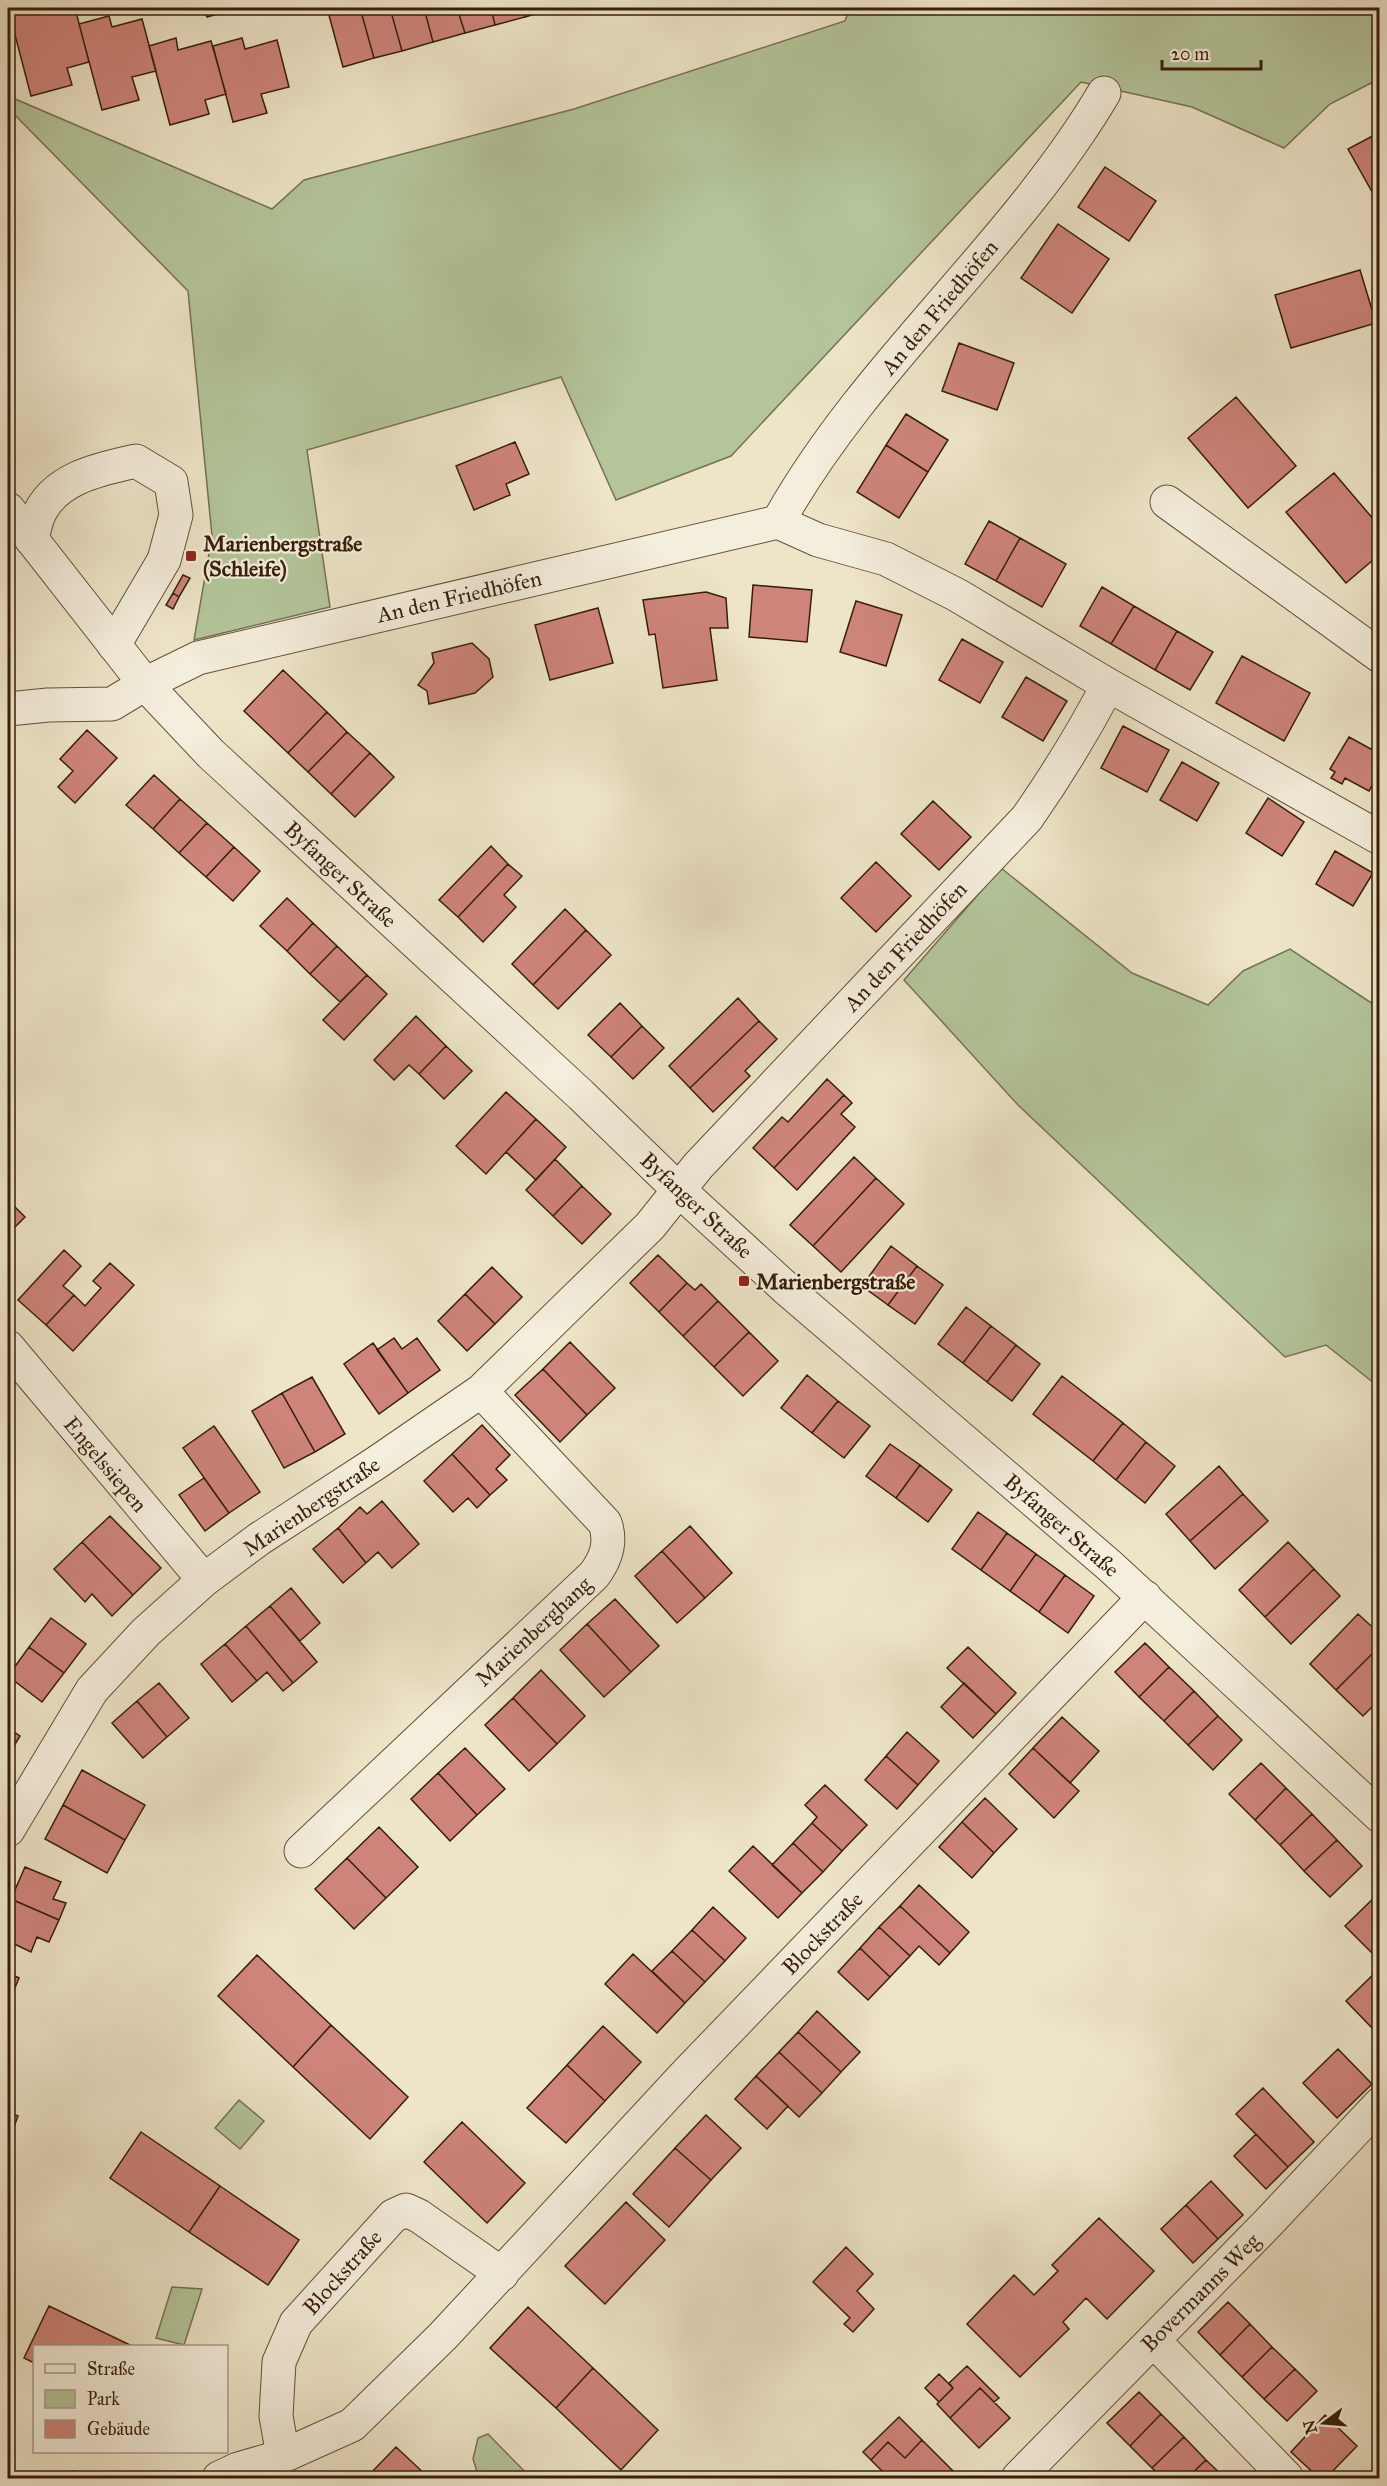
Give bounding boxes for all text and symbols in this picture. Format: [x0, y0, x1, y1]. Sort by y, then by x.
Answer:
scale bar [1162, 33, 1261, 71]
text: 20 m [1171, 43, 1209, 65]
street label: An den Friedhöfen [874, 234, 1004, 381]
place label: Marienbergstraße (Schleife) [203, 530, 362, 582]
marker: Marienbergstraße (Schleife) [184, 549, 198, 563]
street label: An den Friedhöfen [373, 564, 544, 629]
street label: Byfanger Straße [279, 815, 403, 933]
street label: An den Friedhöfen [837, 876, 973, 1018]
street label: Byfanger Straße [635, 1146, 759, 1264]
place label: Marienbergstraße [756, 1268, 915, 1295]
marker: Marienbergstraße [737, 1274, 751, 1288]
street label: Engelssiepen [58, 1411, 153, 1518]
street label: Marienbergstraße [238, 1451, 385, 1562]
street label: Byfanger Straße [998, 1468, 1125, 1583]
street label: Marienberghang [470, 1570, 598, 1692]
street label: Blockstraße [776, 1886, 869, 1981]
street label: Blockstraße [297, 2224, 388, 2320]
street label: Bovermanns Weg [1135, 2227, 1266, 2357]
legend [33, 2345, 228, 2453]
text: Straße [87, 2358, 135, 2380]
text: Park [87, 2388, 120, 2410]
north arrow [1294, 2393, 1354, 2453]
text: N [1299, 2417, 1321, 2436]
text: Gebäude [87, 2418, 150, 2440]

